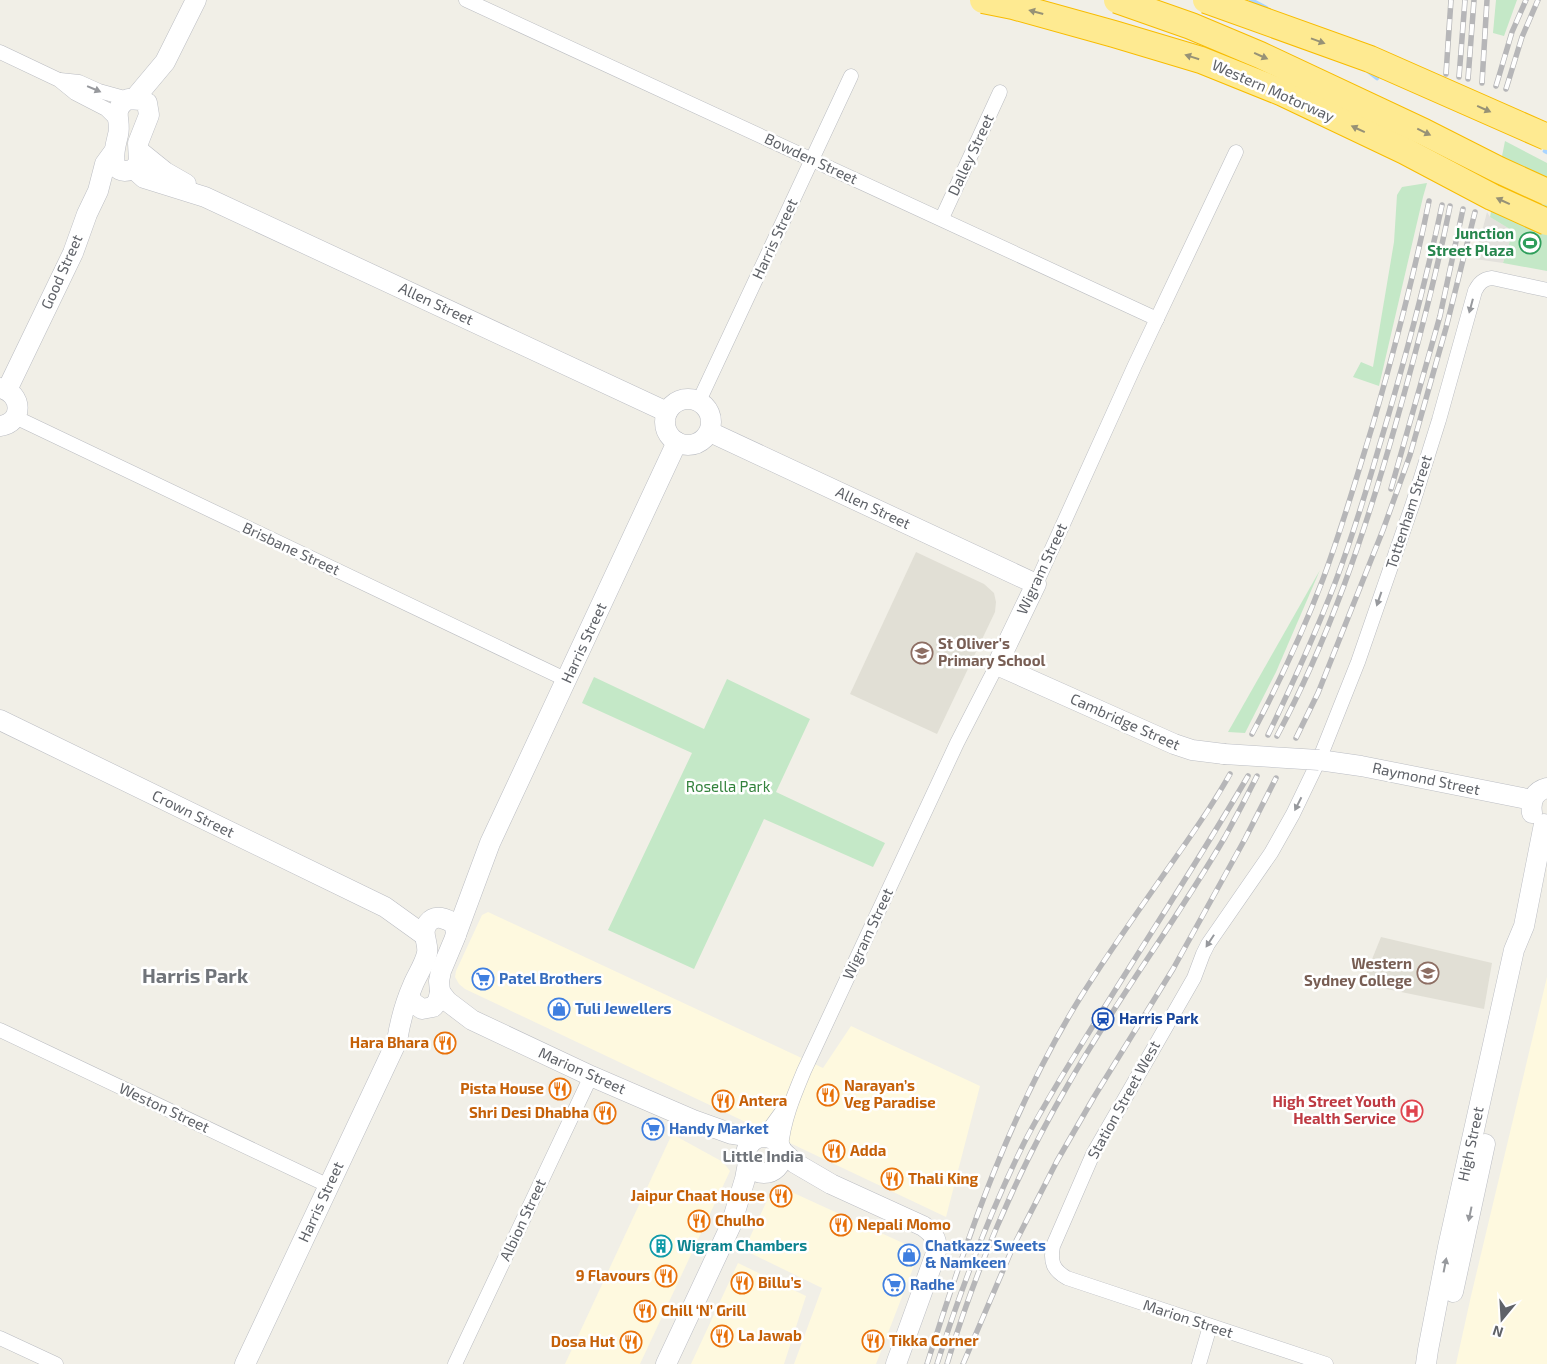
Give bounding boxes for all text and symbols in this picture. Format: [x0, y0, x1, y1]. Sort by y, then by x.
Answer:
one-way arrow [1029, 8, 1044, 16]
one-way arrow [1311, 37, 1326, 45]
one-way arrow [1254, 52, 1268, 60]
one-way arrow [1185, 53, 1200, 61]
street label: Western Motorway [1210, 55, 1337, 125]
one-way arrow [87, 85, 101, 93]
one-way arrow [1477, 106, 1491, 114]
street label: Dalley Street [943, 111, 997, 198]
one-way arrow [1350, 124, 1365, 133]
one-way arrow [1417, 128, 1431, 136]
street label: Bowden Street [762, 129, 861, 188]
street label: Harris Street [748, 195, 801, 282]
one-way arrow [1496, 197, 1510, 205]
place label: Junction Street Plaza [1427, 224, 1514, 259]
street label: Good Street [37, 231, 86, 312]
sports icon: Junction Street Plaza [1518, 231, 1542, 255]
street label: Allen Street [396, 278, 477, 328]
one-way arrow [1466, 298, 1474, 313]
street label: Tottenham Street [1381, 452, 1435, 571]
street label: Allen Street [833, 482, 914, 532]
street label: Brisbane Street [240, 518, 343, 579]
street label: Wigram Street [1012, 520, 1070, 617]
one-way arrow [1375, 592, 1383, 607]
street label: Harris Street [557, 599, 610, 686]
place label: St Oliver's Primary School [938, 634, 1046, 670]
school or university icon: St Oliver's Primary School [910, 641, 934, 665]
street label: Cambridge Street [1068, 689, 1183, 753]
street label: Raymond Street [1371, 758, 1482, 798]
park label: Rosella Park [686, 777, 771, 795]
street label: Crown Street [150, 786, 238, 841]
one-way arrow [1293, 797, 1301, 811]
street label: Wigram Street [838, 885, 896, 982]
one-way arrow [1206, 934, 1215, 947]
place label: Western Sydney College [1304, 954, 1412, 990]
school or university icon: Western Sydney College [1416, 961, 1440, 985]
district label: Harris Park [142, 963, 249, 987]
supermarket icon: Patel Brothers [471, 967, 495, 991]
place label: Patel Brothers [499, 969, 602, 987]
shop icon: Tuli Jewellers [547, 997, 571, 1021]
place label: Tuli Jewellers [575, 999, 672, 1017]
station icon: Harris Park [1091, 1007, 1115, 1031]
place label: Harris Park [1119, 1009, 1199, 1027]
restaurant icon: Hara Bhara [433, 1031, 457, 1055]
place label: Hara Bhara [350, 1033, 429, 1051]
street label: Station Street West [1083, 1037, 1163, 1162]
street label: Marion Street [536, 1043, 629, 1097]
place label: Narayan’s Veg Paradise [844, 1076, 936, 1111]
restaurant icon: Pista House [548, 1077, 572, 1101]
street label: Weston Street [116, 1078, 213, 1136]
place label: Pista House [460, 1079, 544, 1097]
restaurant icon: Narayan’s Veg Paradise [816, 1083, 840, 1107]
restaurant icon: Antera [711, 1089, 735, 1113]
place label: Antera [739, 1091, 787, 1109]
place label: High Street Youth Health Service [1272, 1092, 1396, 1127]
hospital icon: High Street Youth Health Service [1400, 1099, 1424, 1123]
restaurant icon: Shri Desi Dhabha [593, 1101, 617, 1125]
place label: Shri Desi Dhabha [469, 1103, 589, 1121]
street label: High Street [1453, 1105, 1487, 1183]
supermarket icon: Handy Market [641, 1117, 665, 1141]
place label: Handy Market [669, 1119, 769, 1138]
restaurant icon: Adda [822, 1139, 846, 1163]
place label: Adda [850, 1141, 886, 1159]
district label: Little India [722, 1146, 804, 1165]
street label: Harris Street [294, 1158, 347, 1245]
restaurant icon: Thali King [880, 1167, 904, 1191]
place label: Thali King [908, 1169, 979, 1187]
street label: Albion Street [495, 1175, 549, 1263]
restaurant icon: Jaipur Chaat House [769, 1184, 793, 1208]
place label: Jaipur Chaat House [631, 1186, 765, 1204]
one-way arrow [1466, 1207, 1474, 1222]
restaurant icon: Chulho [687, 1209, 711, 1233]
place label: Chulho [715, 1211, 765, 1229]
restaurant icon: Nepali Momo [829, 1213, 853, 1237]
place label: Nepali Momo [857, 1215, 951, 1233]
building icon: Wigram Chambers [649, 1234, 673, 1258]
place label: Wigram Chambers [677, 1236, 807, 1254]
place label: Chatkazz Sweets & Namkeen [925, 1236, 1046, 1271]
shop icon: Chatkazz Sweets & Namkeen [897, 1243, 921, 1267]
one-way arrow [1441, 1257, 1449, 1272]
restaurant icon: 9 Flavours [654, 1264, 678, 1288]
place label: 9 Flavours [576, 1266, 650, 1284]
restaurant icon: Billu’s [730, 1271, 754, 1295]
place label: Billu’s [758, 1273, 802, 1291]
supermarket icon: Radhe [882, 1273, 906, 1297]
place label: Radhe [910, 1275, 955, 1293]
north arrow [1477, 1294, 1527, 1344]
street label: Marion Street [1141, 1295, 1236, 1341]
restaurant icon: Chill ‘N’ Grill [633, 1299, 657, 1323]
place label: Chill ‘N’ Grill [661, 1301, 746, 1319]
text: N [1490, 1322, 1505, 1341]
restaurant icon: La Jawab [710, 1324, 734, 1348]
place label: La Jawab [738, 1326, 802, 1344]
restaurant icon: Tikka Corner [861, 1329, 885, 1353]
restaurant icon: Dosa Hut [619, 1330, 643, 1354]
place label: Tikka Corner [889, 1331, 979, 1349]
place label: Dosa Hut [551, 1332, 615, 1350]

